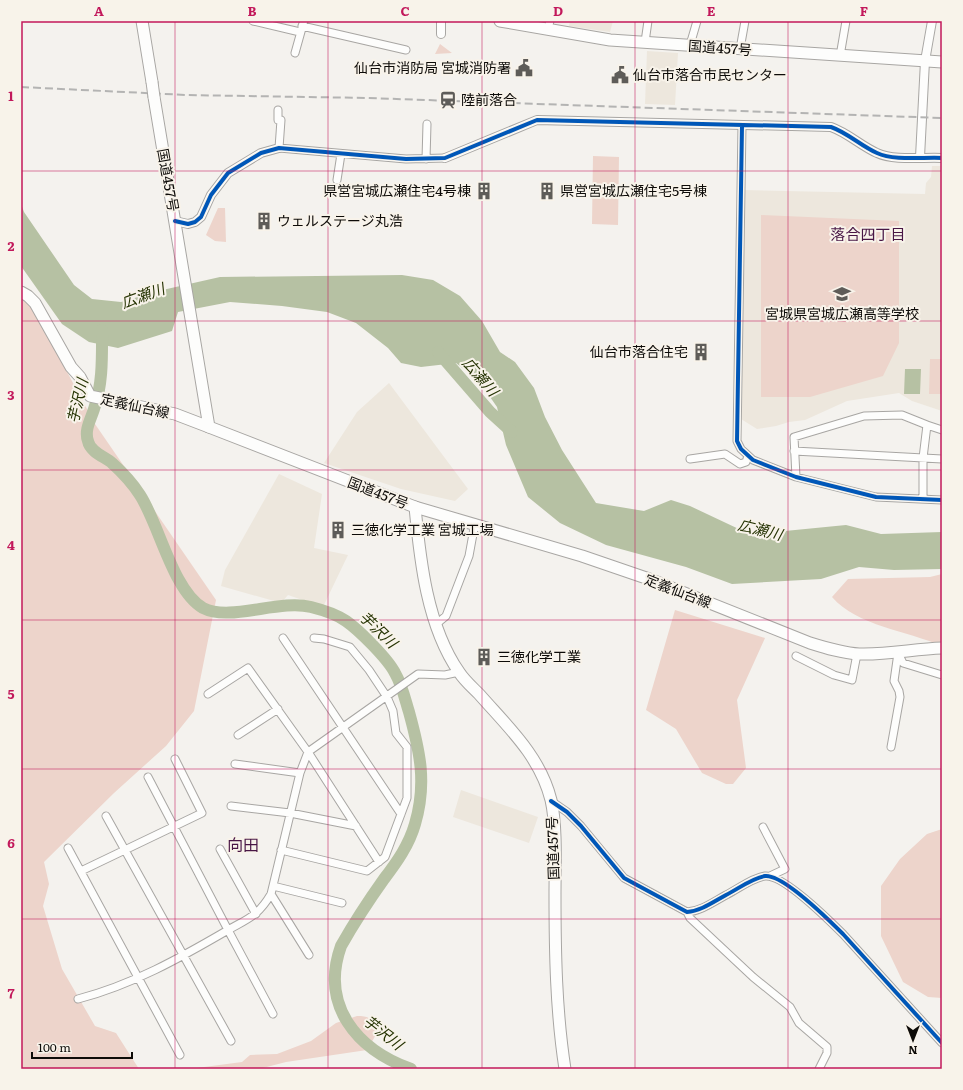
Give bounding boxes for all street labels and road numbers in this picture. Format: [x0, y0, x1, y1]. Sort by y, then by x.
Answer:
street label: 国道457号 [688, 35, 753, 59]
street label: 国道457号 [154, 147, 184, 213]
street label: 定義仙台線 [99, 388, 172, 422]
street label: 国道457号 [345, 471, 412, 513]
street label: 定義仙台線 [642, 568, 715, 612]
street label: 国道457号 [541, 816, 563, 880]

